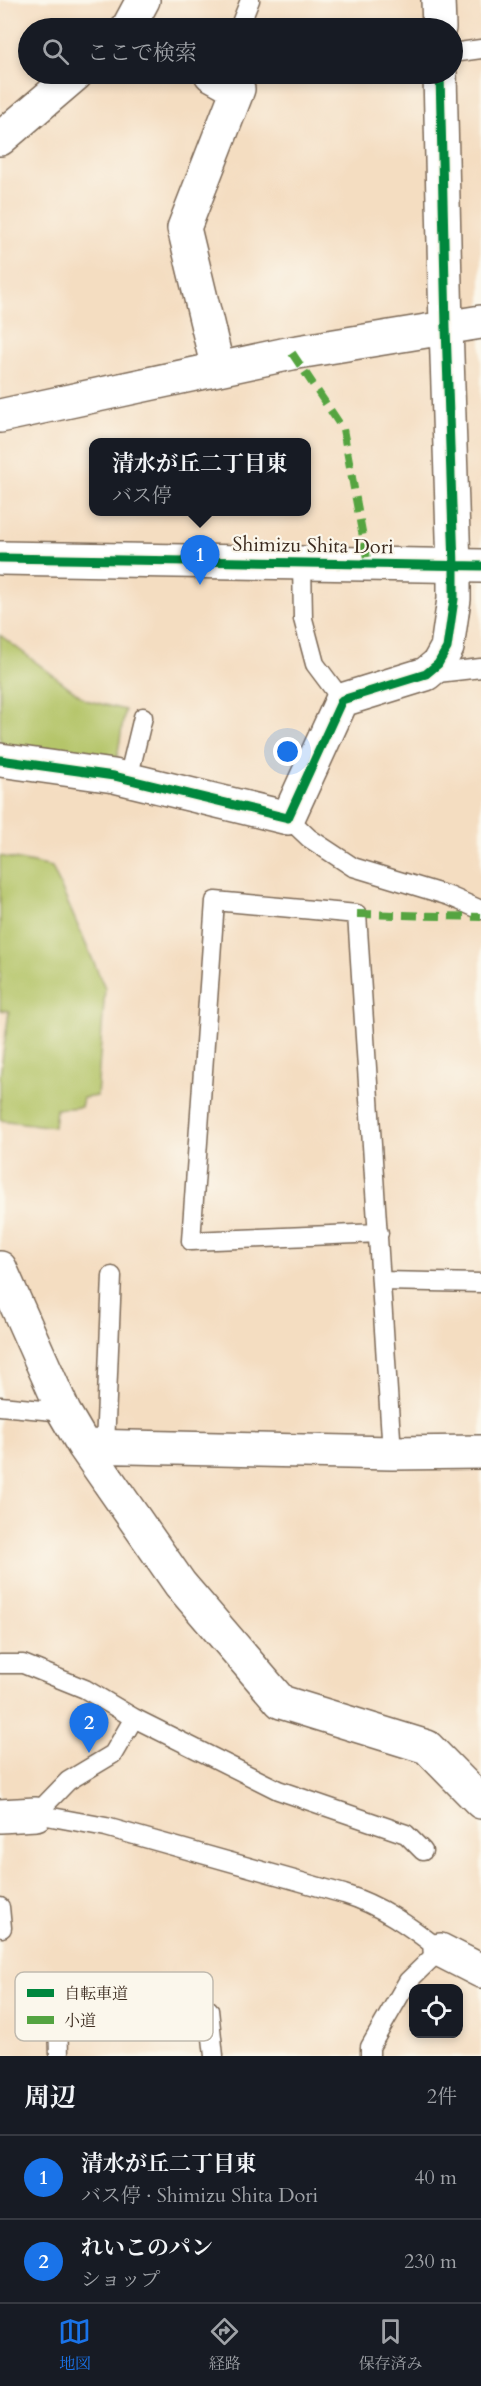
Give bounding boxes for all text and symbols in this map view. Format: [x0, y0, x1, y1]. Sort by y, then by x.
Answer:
search box [18, 18, 463, 84]
icon: search [39, 35, 72, 68]
text: ここで検索 [87, 38, 197, 68]
popup [89, 438, 311, 516]
text: 清水が丘二丁目東 [112, 449, 288, 479]
text: バス停 [112, 482, 172, 509]
street label: Shimizu Shita Dori [232, 531, 394, 560]
pin: 1 [180, 536, 220, 585]
your location [273, 737, 302, 766]
pin: 2 [70, 1704, 109, 1753]
legend [15, 1972, 213, 2041]
text: 自転車道 [64, 1983, 128, 2005]
map controls [409, 1984, 463, 2038]
button: locate [409, 1984, 463, 2038]
text: 小道 [64, 2010, 96, 2032]
text: 周辺 [24, 2080, 76, 2115]
text: 2件 [427, 2083, 457, 2110]
text: 清水が丘二丁目東 [81, 2149, 257, 2179]
text: 1 [38, 2164, 49, 2191]
text: 40 m [414, 2164, 457, 2191]
text: バス停 · Shimizu Shita Dori [81, 2182, 318, 2209]
text: れいこのパン [81, 2233, 213, 2263]
text: 2 [38, 2248, 49, 2275]
text: 230 m [404, 2248, 457, 2275]
text: ショップ [81, 2266, 161, 2293]
tab: 地図 [58, 2315, 91, 2375]
tab: 経路 [208, 2315, 241, 2375]
tab: 保存済み [358, 2315, 422, 2375]

